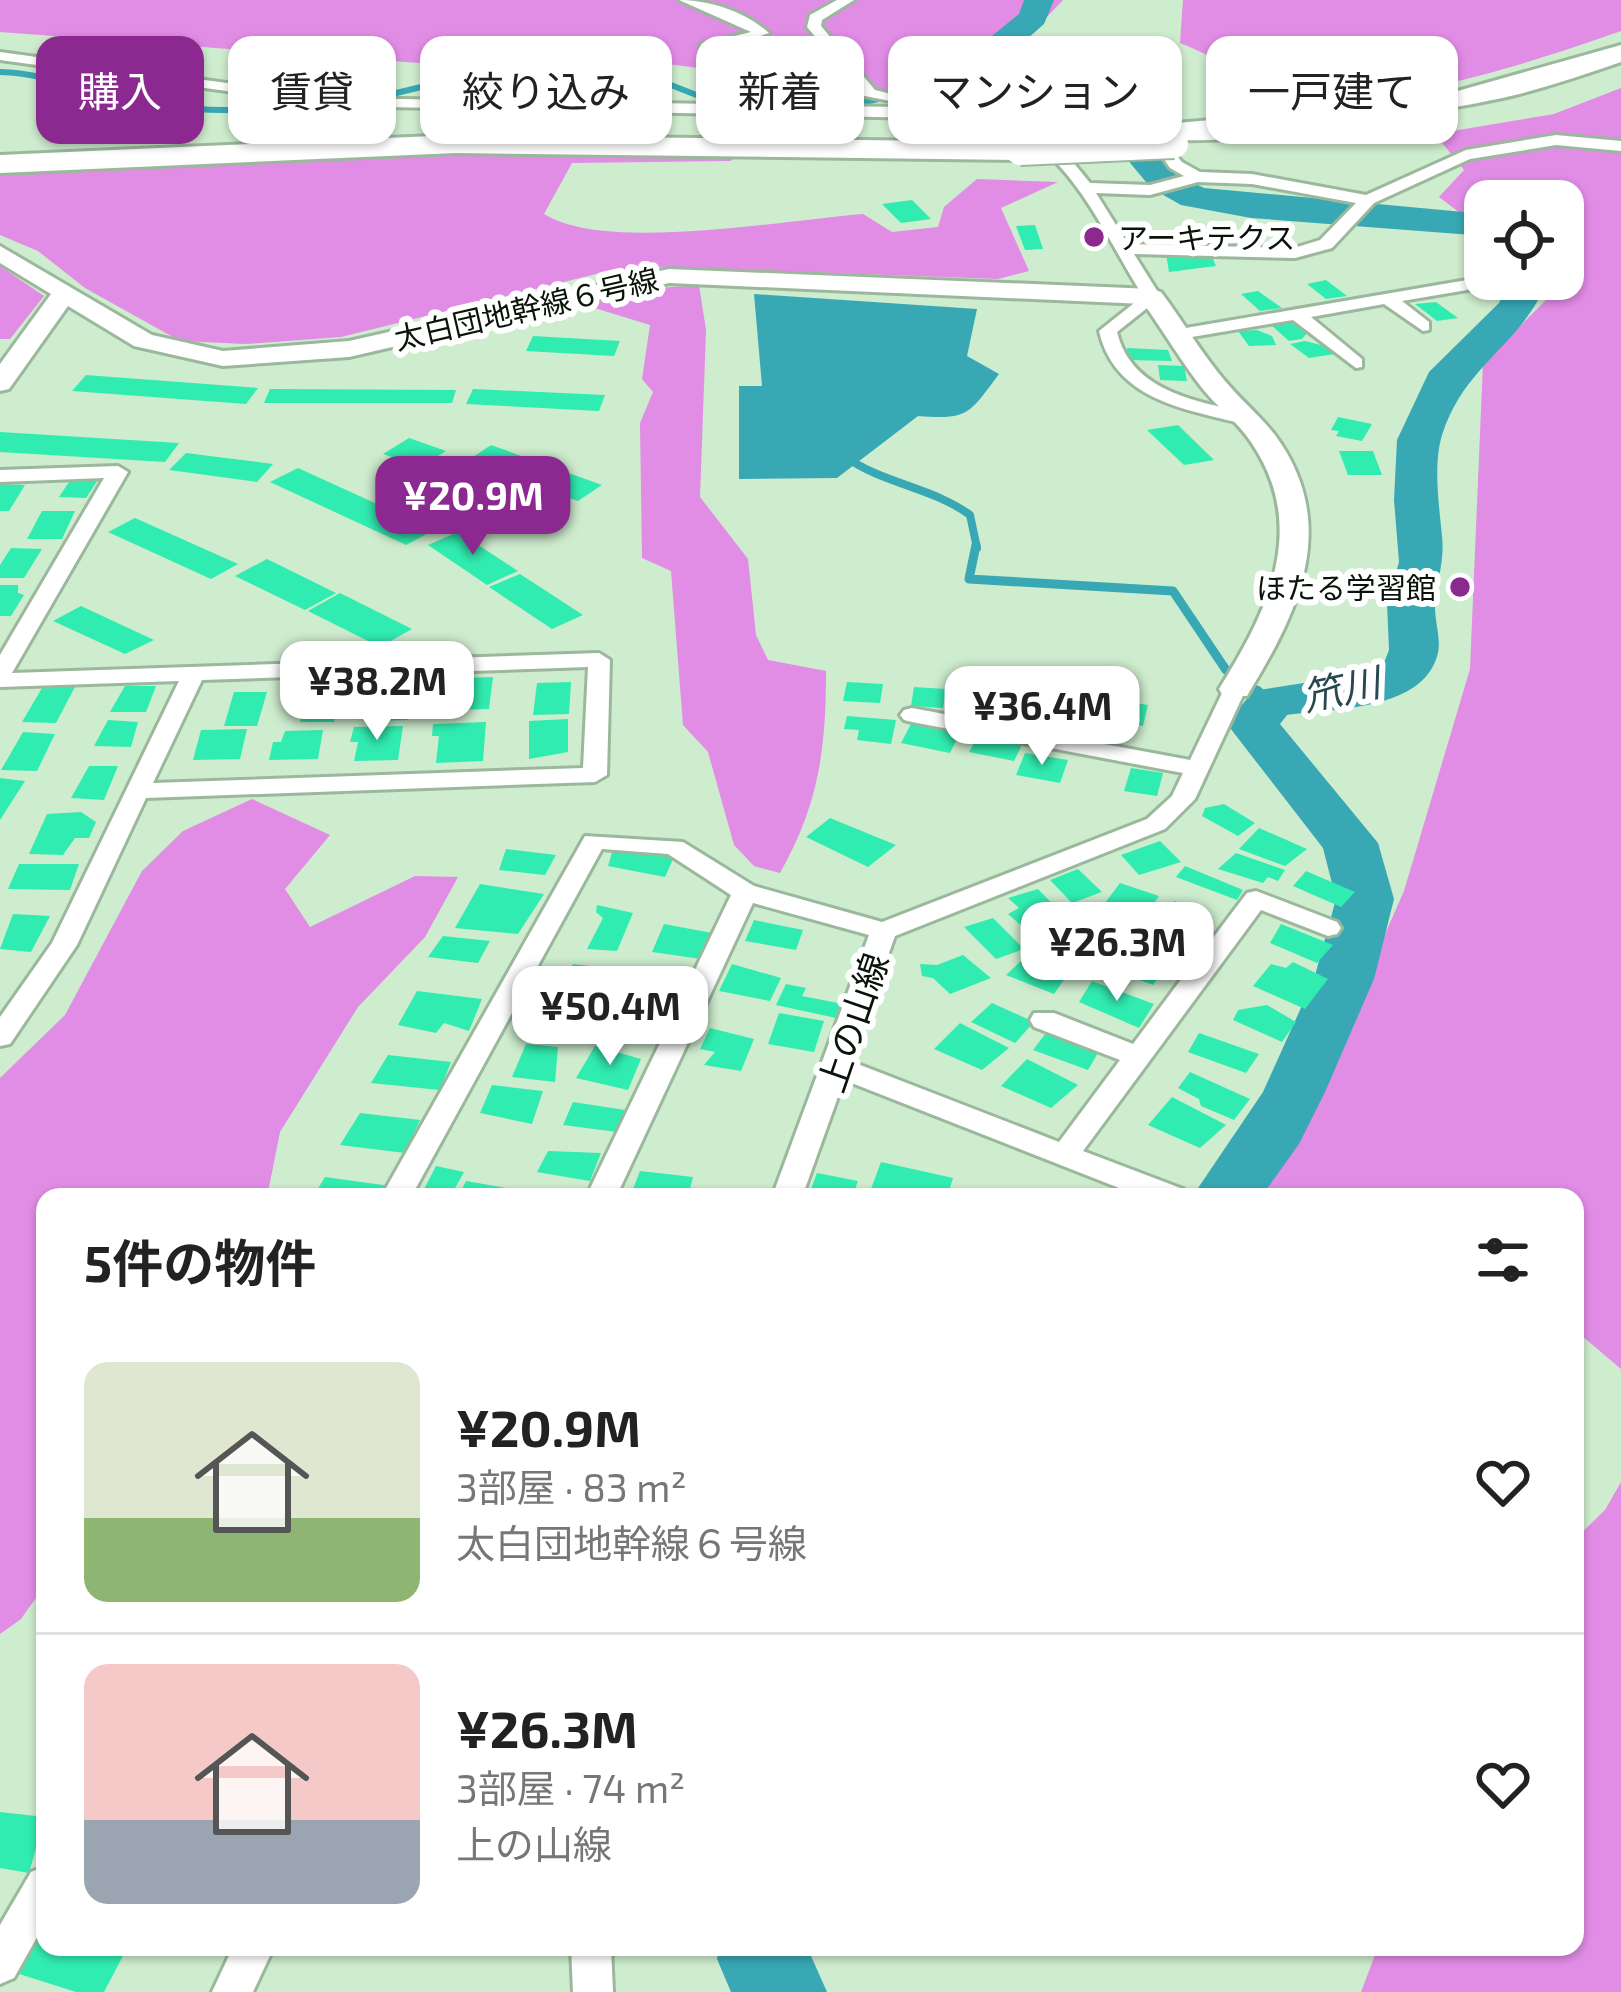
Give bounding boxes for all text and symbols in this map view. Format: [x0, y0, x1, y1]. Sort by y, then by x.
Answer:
chip: 購入 [36, 36, 204, 144]
chip: 賃貸 [228, 36, 396, 144]
chip: 絞り込み [420, 36, 672, 144]
chip: 新着 [696, 36, 864, 144]
chip: マンション [888, 36, 1182, 144]
chip: 一戸建て [1206, 36, 1458, 144]
map controls [1464, 180, 1584, 300]
button: locate [1464, 180, 1584, 300]
place label: アーキテクス [1118, 219, 1295, 255]
marker: アーキテクス [1081, 224, 1107, 250]
street label: 太白団地幹線６号線 [390, 260, 662, 356]
pin: ¥20.9M [375, 456, 571, 558]
text: ¥20.9M [402, 471, 544, 518]
place label: ほたる学習館 [1256, 569, 1436, 605]
marker: ほたる学習館 [1447, 574, 1473, 600]
pin: ¥38.2M [279, 641, 475, 743]
text: ¥38.2M [307, 656, 447, 703]
water label: 笊川 [1298, 656, 1388, 719]
pin: ¥36.4M [944, 666, 1140, 768]
text: ¥36.4M [972, 681, 1112, 728]
pin: ¥26.3M [1019, 902, 1215, 1004]
text: ¥26.3M [1048, 917, 1186, 964]
street label: 上の山線 [808, 947, 896, 1097]
pin: ¥50.4M [512, 966, 708, 1068]
text: ¥50.4M [539, 981, 681, 1028]
icon: filters [1470, 1227, 1536, 1293]
text: 5件の物件 [84, 1231, 316, 1292]
text: ¥20.9M [456, 1396, 641, 1457]
icon: home [180, 1410, 324, 1554]
icon: heart [1470, 1449, 1536, 1515]
text: 3部屋 · 83 m² [456, 1463, 687, 1510]
text: 太白団地幹線６号線 [456, 1519, 807, 1566]
text: ¥26.3M [456, 1697, 638, 1758]
icon: home [180, 1712, 324, 1856]
icon: heart [1470, 1751, 1536, 1817]
text: 3部屋 · 74 m² [456, 1764, 685, 1811]
text: 上の山線 [456, 1820, 612, 1867]

